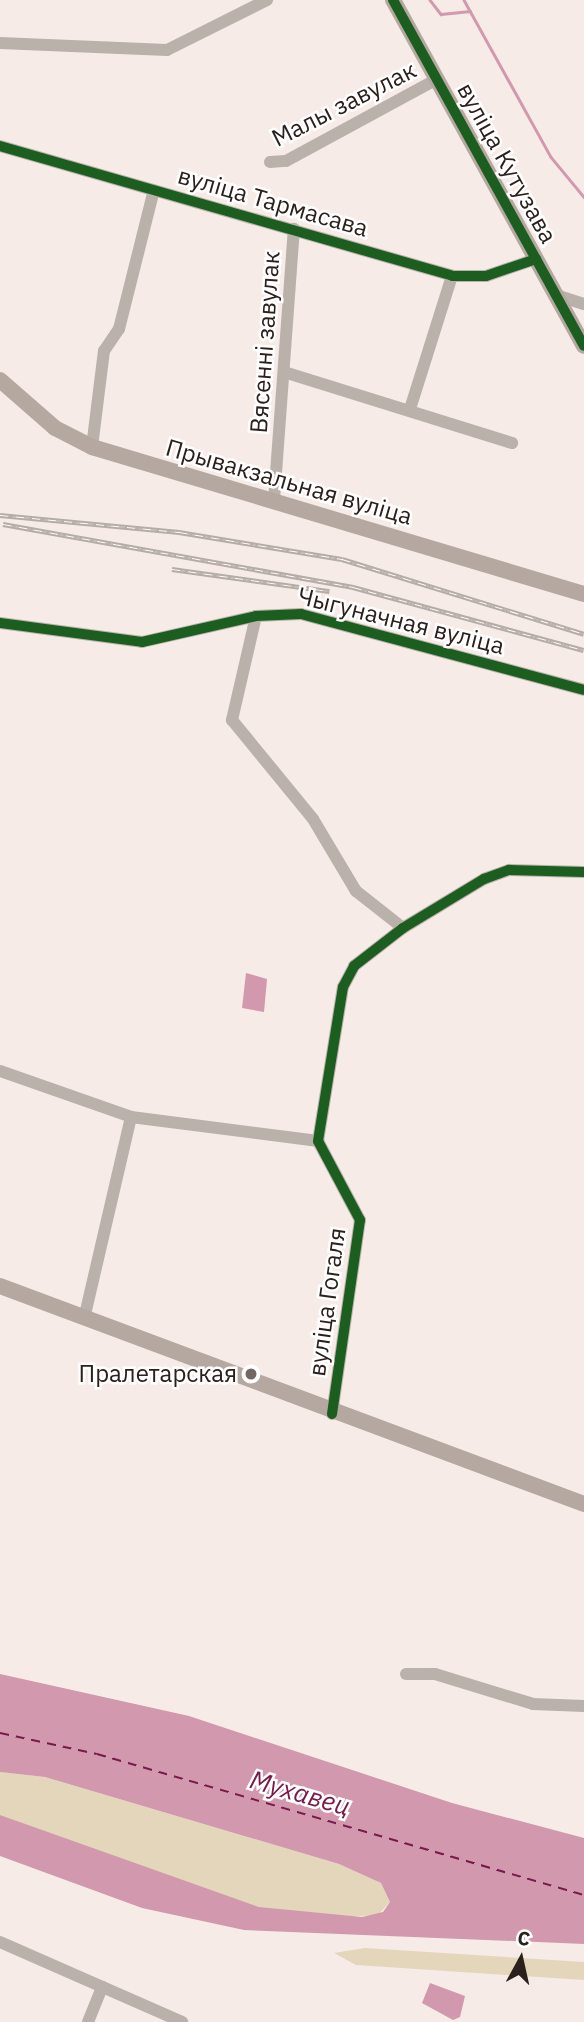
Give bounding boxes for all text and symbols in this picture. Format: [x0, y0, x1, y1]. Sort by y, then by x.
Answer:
street label: Малы завулак [267, 55, 421, 153]
street label: вуліца Кутузава [451, 78, 563, 248]
street label: вуліца Тармасава [175, 161, 371, 243]
street label: Вясенні завулак [244, 250, 286, 434]
street label: Прывакзальная вуліца [162, 433, 416, 531]
street label: Чыгуначная вуліца [295, 581, 507, 661]
street label: вуліца Гогаля [302, 1226, 352, 1378]
place label: Пралетарская [79, 1360, 237, 1388]
marker: Пралетарская [243, 1366, 259, 1382]
water label: Мухавец [246, 1764, 354, 1822]
north arrow [486, 1924, 556, 1994]
text: С [516, 1925, 532, 1951]

